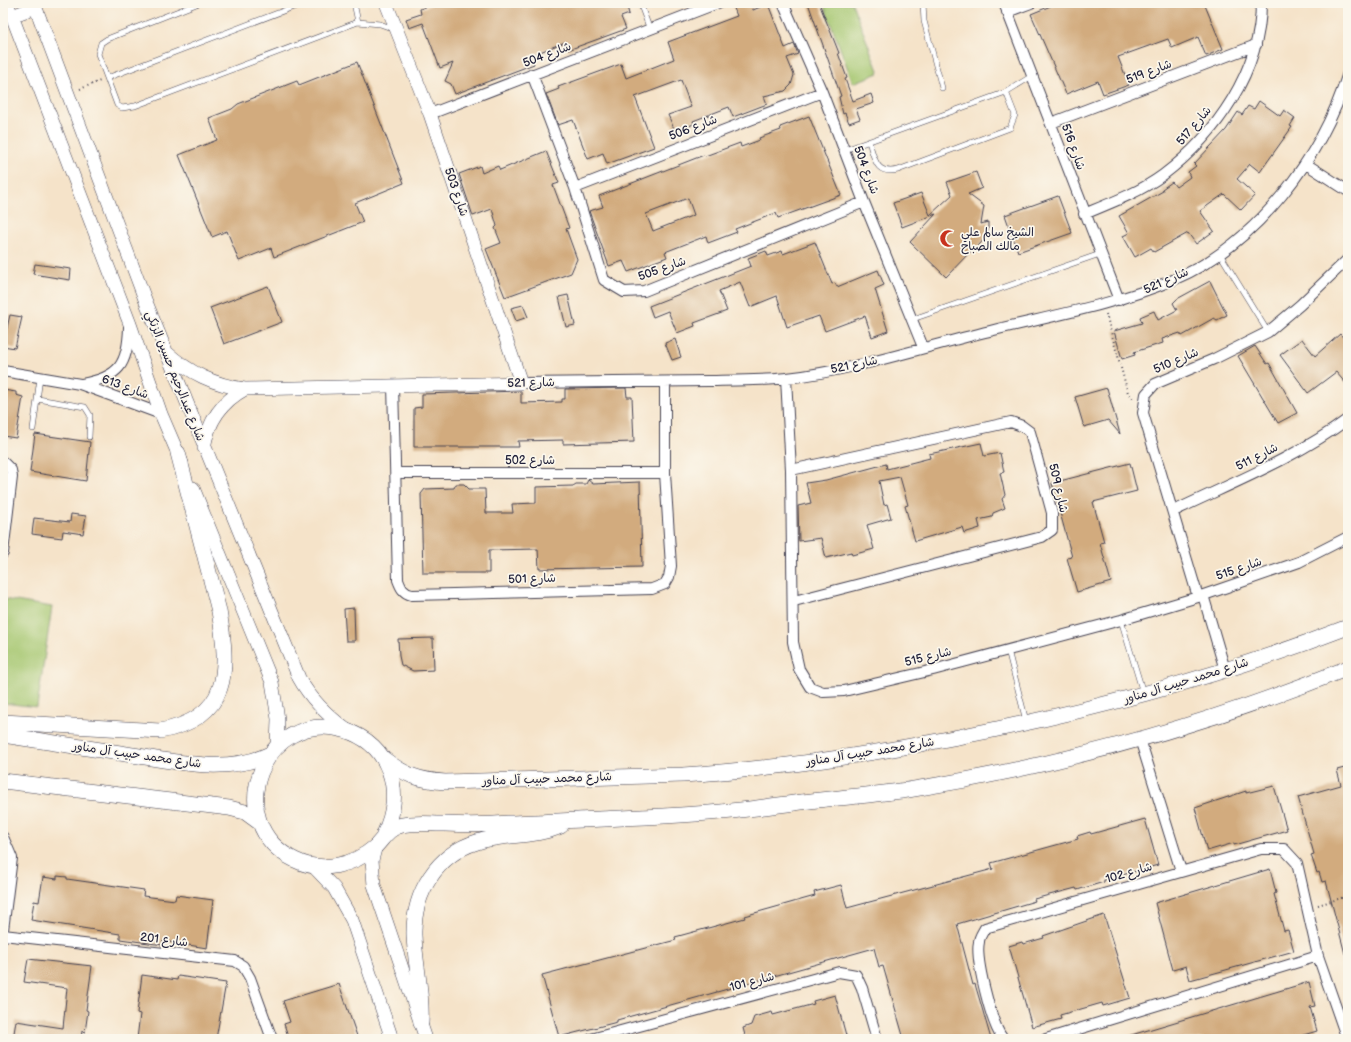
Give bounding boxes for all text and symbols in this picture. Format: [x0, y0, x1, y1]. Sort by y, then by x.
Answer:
street label: شارع 504 [521, 39, 574, 72]
street label: شارع 519 [1124, 56, 1174, 88]
street label: شارع 517 [1173, 103, 1216, 149]
street label: شارع 506 [667, 112, 720, 145]
street label: شارع 516 [1057, 122, 1088, 172]
street label: شارع 504 [849, 144, 882, 197]
street label: شارع 503 [440, 166, 471, 219]
place label: الشيخ سالم علي مالك الصباح [961, 225, 1034, 255]
mosque icon: الشيخ سالم علي مالك الصباح [938, 229, 958, 249]
street label: شارع 505 [636, 253, 688, 286]
street label: شارع 521 [1141, 264, 1191, 298]
street label: شارع عبدالرحيم حسين الزنكي [139, 309, 208, 444]
street label: شارع 510 [1151, 345, 1201, 378]
street label: شارع 521 [829, 353, 879, 378]
street label: شارع 613 [99, 372, 150, 403]
street label: شارع 521 [507, 375, 555, 392]
street label: شارع 511 [1233, 440, 1281, 475]
street label: شارع 502 [505, 453, 555, 469]
street label: شارع 509 [1044, 462, 1071, 514]
street label: شارع 515 [1214, 554, 1264, 585]
street label: شارع 501 [508, 571, 556, 588]
street label: شارع 515 [903, 644, 953, 671]
street label: شارع محمد حبيب آل مناور [1121, 655, 1251, 708]
street label: شارع محمد حبيب آل مناور [804, 734, 935, 771]
street label: شارع محمد حبيب آل مناور [71, 738, 202, 772]
street label: شارع محمد حبيب آل مناور [481, 769, 612, 790]
street label: شارع 102 [1104, 859, 1154, 888]
street label: شارع 201 [139, 930, 189, 951]
street label: شارع 101 [728, 969, 776, 996]

